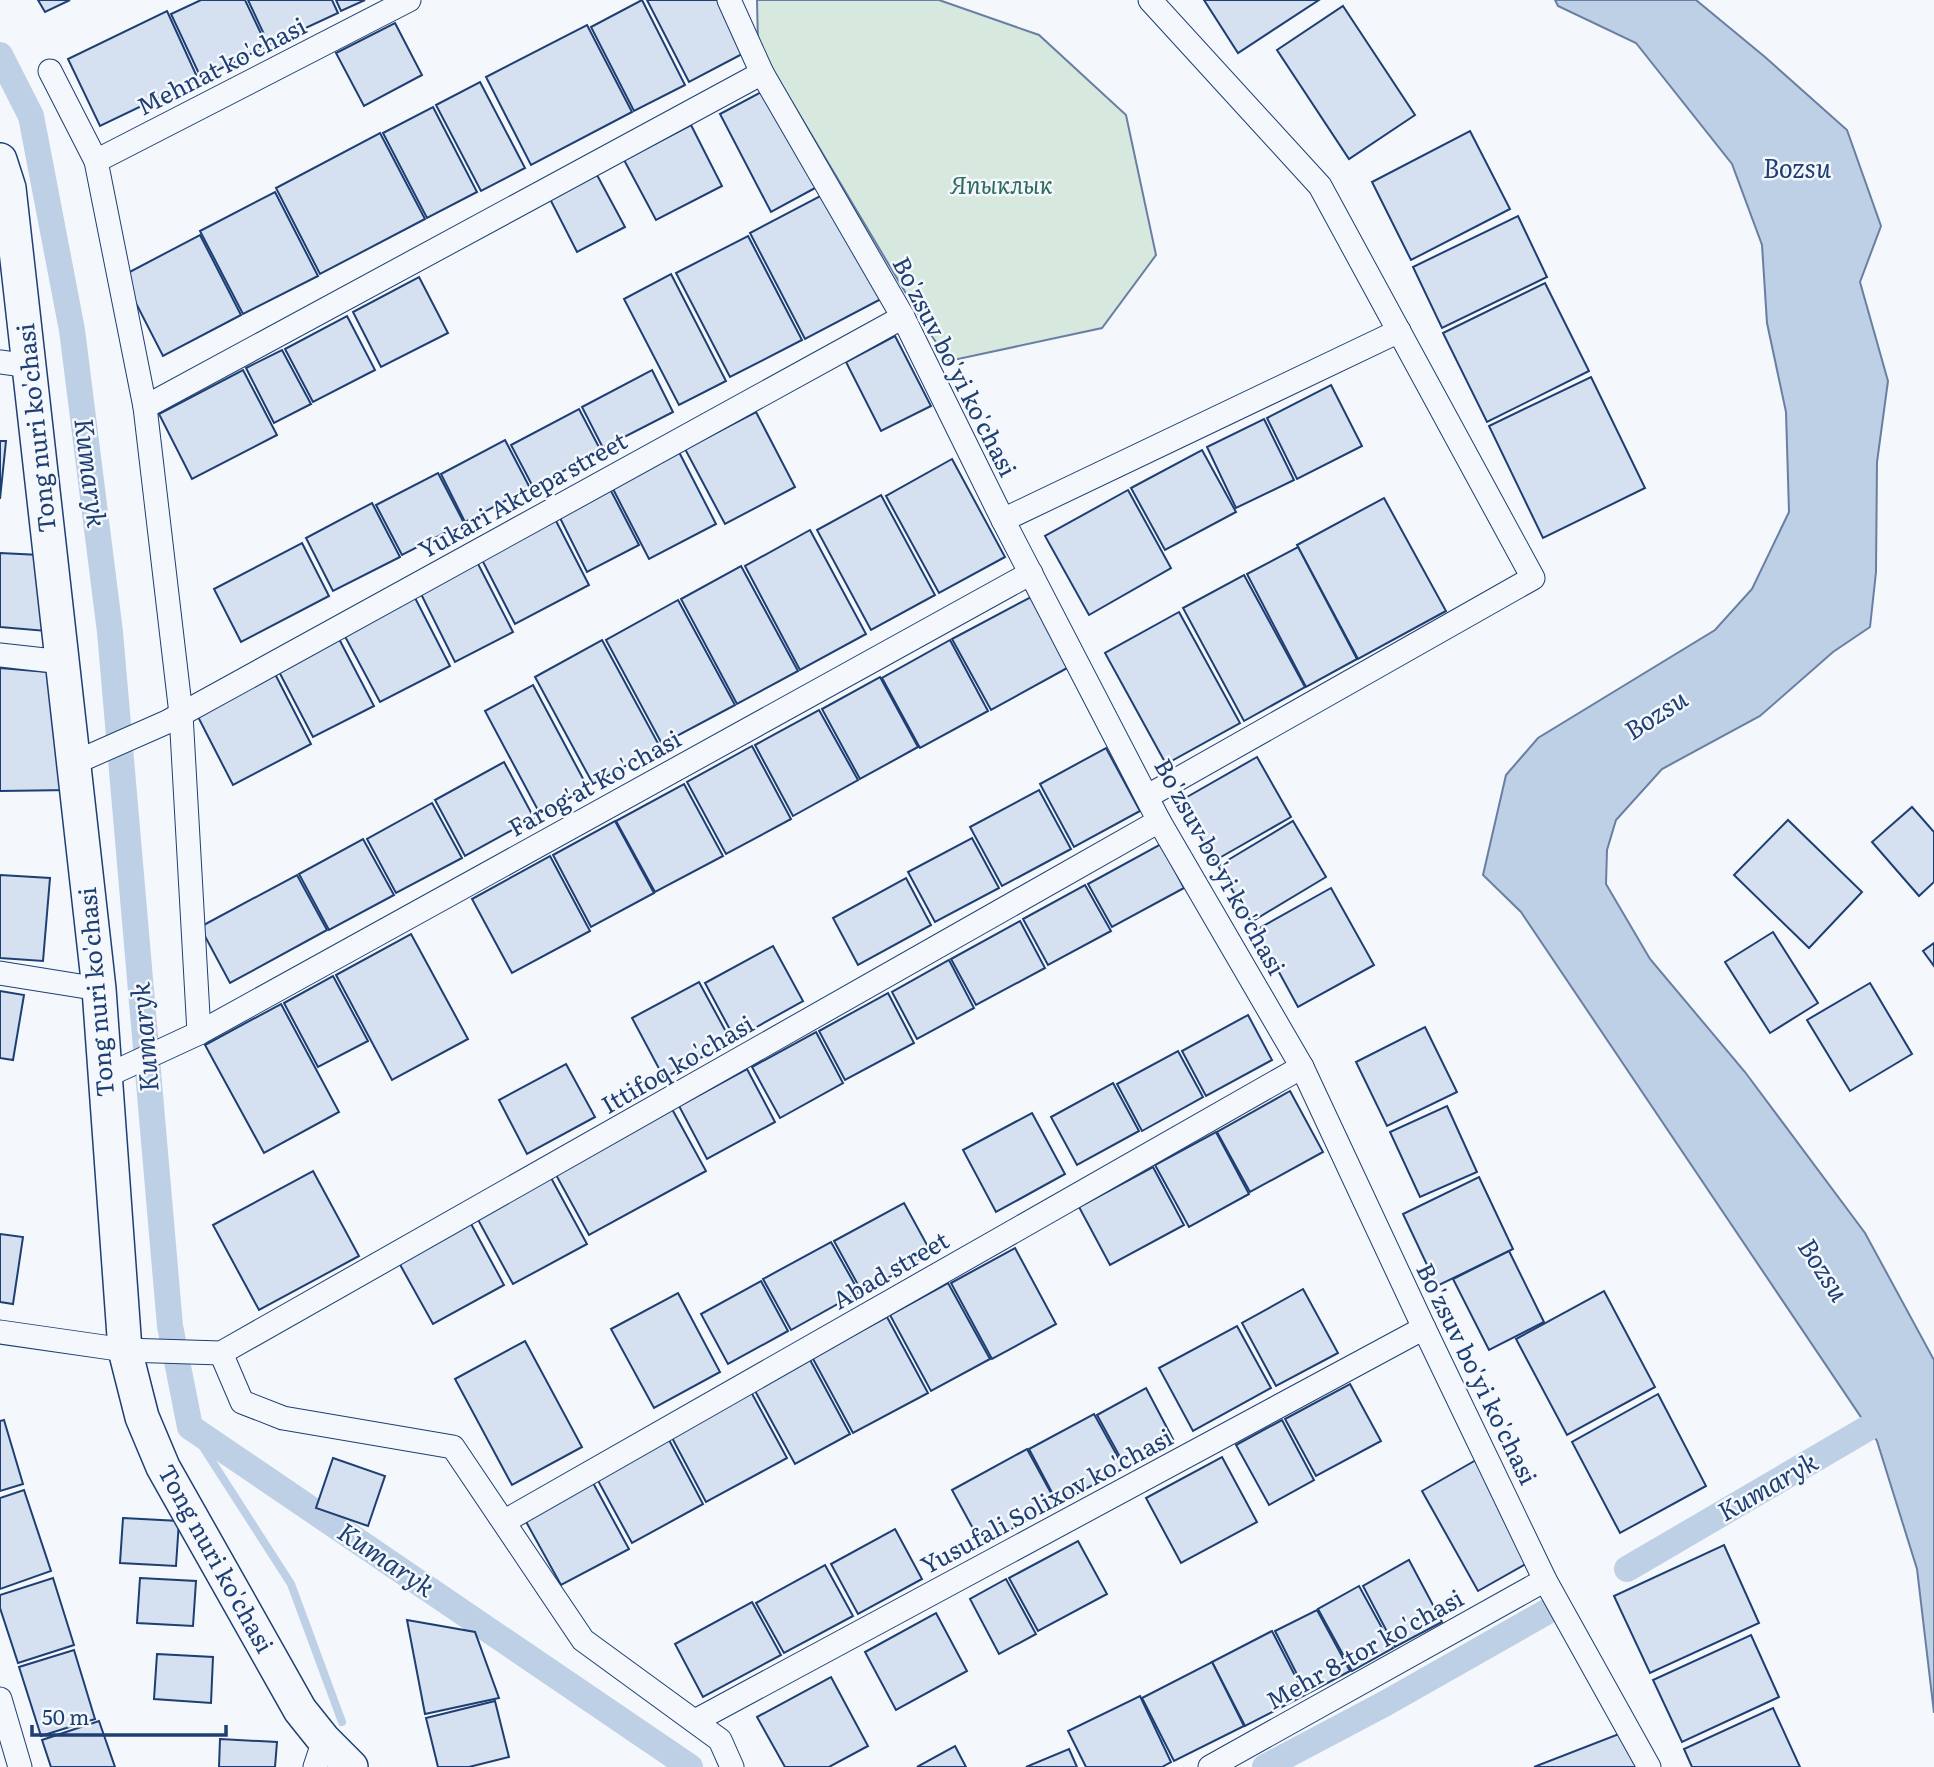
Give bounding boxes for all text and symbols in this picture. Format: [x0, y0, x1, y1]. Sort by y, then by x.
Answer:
street label: Mehnat ko'chasi [130, 7, 312, 123]
water label: Bozsu [1763, 147, 1832, 186]
park label: Япыклык [949, 166, 1053, 201]
street label: Bo'zsuv bo'yi ko'chasi [886, 250, 1027, 482]
street label: Tong nuri ko'chasi [6, 322, 63, 535]
water label: Kumaryk [66, 416, 119, 530]
street label: Yukari Aktepa street [411, 422, 633, 566]
water label: Bozsu [1615, 678, 1694, 748]
street label: Farog'at Ko'chasi [501, 720, 686, 844]
street label: Bo'zsuv bo'yi ko'chasi [1147, 751, 1295, 980]
street label: Tong nuri ko'chasi [68, 886, 121, 1099]
water label: Kumaryk [118, 980, 167, 1094]
street label: Ittifoq ko'chasi [594, 1005, 760, 1121]
street label: Abad street [825, 1221, 955, 1316]
water label: Bozsu [1790, 1229, 1860, 1308]
street label: Bo'zsuv bo'yi ko'chasi [1409, 1256, 1547, 1490]
street label: Yusufali Solixov ko'chasi [913, 1418, 1178, 1581]
water label: Kumaryk [1709, 1440, 1825, 1529]
street label: Tong nuri ko'chasi [151, 1457, 284, 1658]
water label: Kumaryk [331, 1511, 445, 1605]
street label: Mehr 8-tor ko'chasi [1259, 1579, 1469, 1717]
scale bar [32, 1694, 226, 1738]
text: 50 m [42, 1700, 89, 1731]

